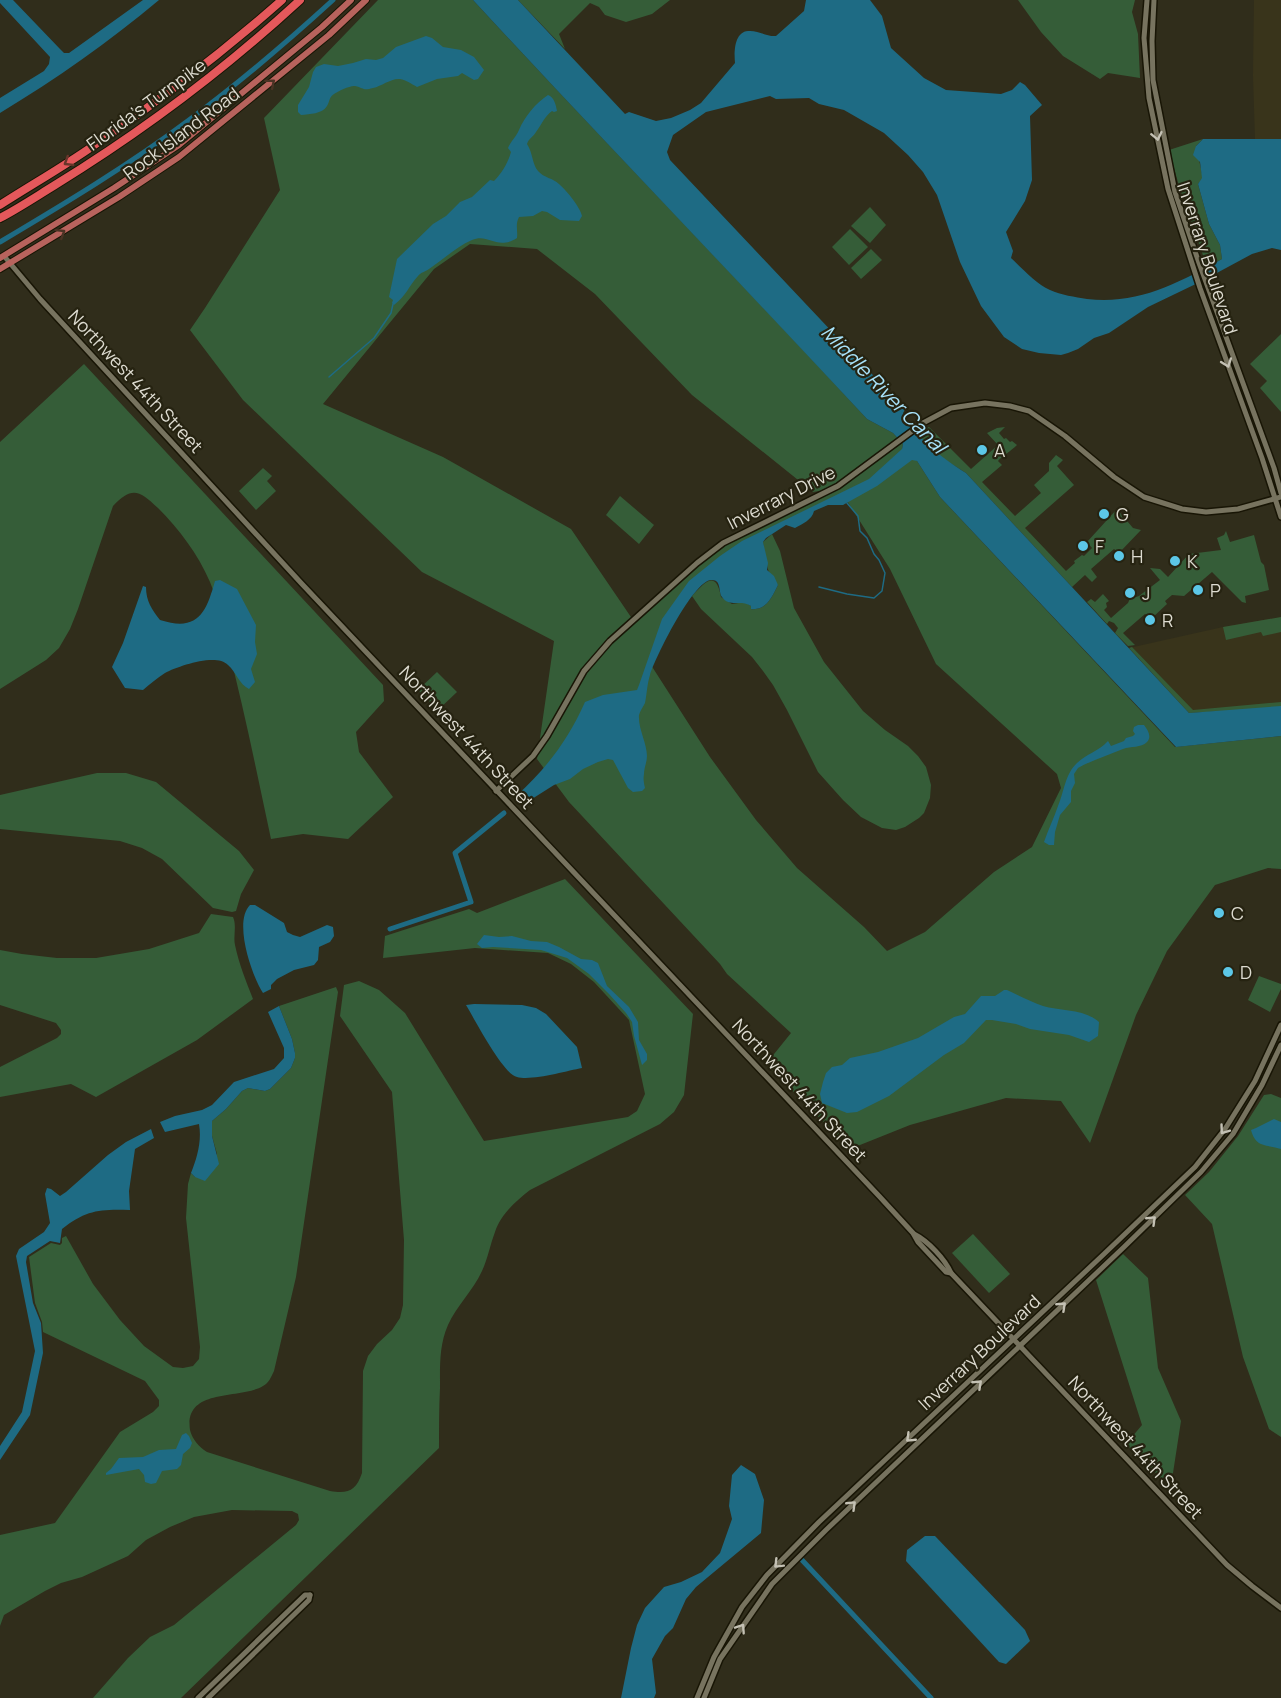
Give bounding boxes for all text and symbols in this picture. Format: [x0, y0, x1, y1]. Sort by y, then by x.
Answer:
street label: Florida's Turnpike [81, 53, 211, 155]
one-way arrow [264, 79, 275, 90]
street label: Rock Island Road [118, 81, 244, 185]
one-way arrow [1150, 130, 1163, 140]
one-way arrow [64, 154, 74, 166]
street label: Inverrary Boulevard [1172, 179, 1244, 337]
one-way arrow [55, 228, 65, 240]
street label: Northwest 44th Street [63, 304, 209, 458]
water label: Middle River Canal [816, 319, 954, 461]
one-way arrow [1220, 357, 1233, 368]
place label: A [994, 438, 1006, 462]
marker: A [975, 443, 989, 457]
street label: Inverrary Drive [723, 459, 839, 535]
place label: G [1116, 502, 1129, 526]
marker: G [1097, 507, 1111, 521]
place label: F [1095, 534, 1104, 558]
marker: F [1076, 539, 1090, 553]
place label: H [1131, 544, 1143, 568]
marker: H [1112, 549, 1126, 563]
place label: K [1187, 549, 1198, 573]
marker: K [1168, 554, 1182, 568]
place label: P [1210, 578, 1221, 602]
place label: J [1142, 581, 1150, 605]
marker: P [1191, 583, 1205, 597]
marker: J [1123, 586, 1137, 600]
place label: R [1162, 608, 1173, 632]
marker: R [1143, 613, 1157, 627]
street label: Northwest 44th Street [394, 660, 540, 814]
place label: C [1231, 901, 1244, 925]
marker: C [1212, 906, 1226, 920]
place label: D [1240, 960, 1252, 984]
marker: D [1221, 965, 1235, 979]
street label: Northwest 44th Street [727, 1013, 873, 1167]
one-way arrow [1220, 1124, 1231, 1135]
one-way arrow [1145, 1216, 1156, 1227]
street label: Inverrary Boulevard [913, 1289, 1045, 1415]
one-way arrow [1055, 1302, 1066, 1313]
street label: Northwest 44th Street [1063, 1370, 1209, 1524]
one-way arrow [972, 1380, 982, 1391]
one-way arrow [907, 1430, 918, 1441]
one-way arrow [845, 1501, 855, 1512]
one-way arrow [774, 1557, 785, 1567]
one-way arrow [734, 1624, 745, 1635]

